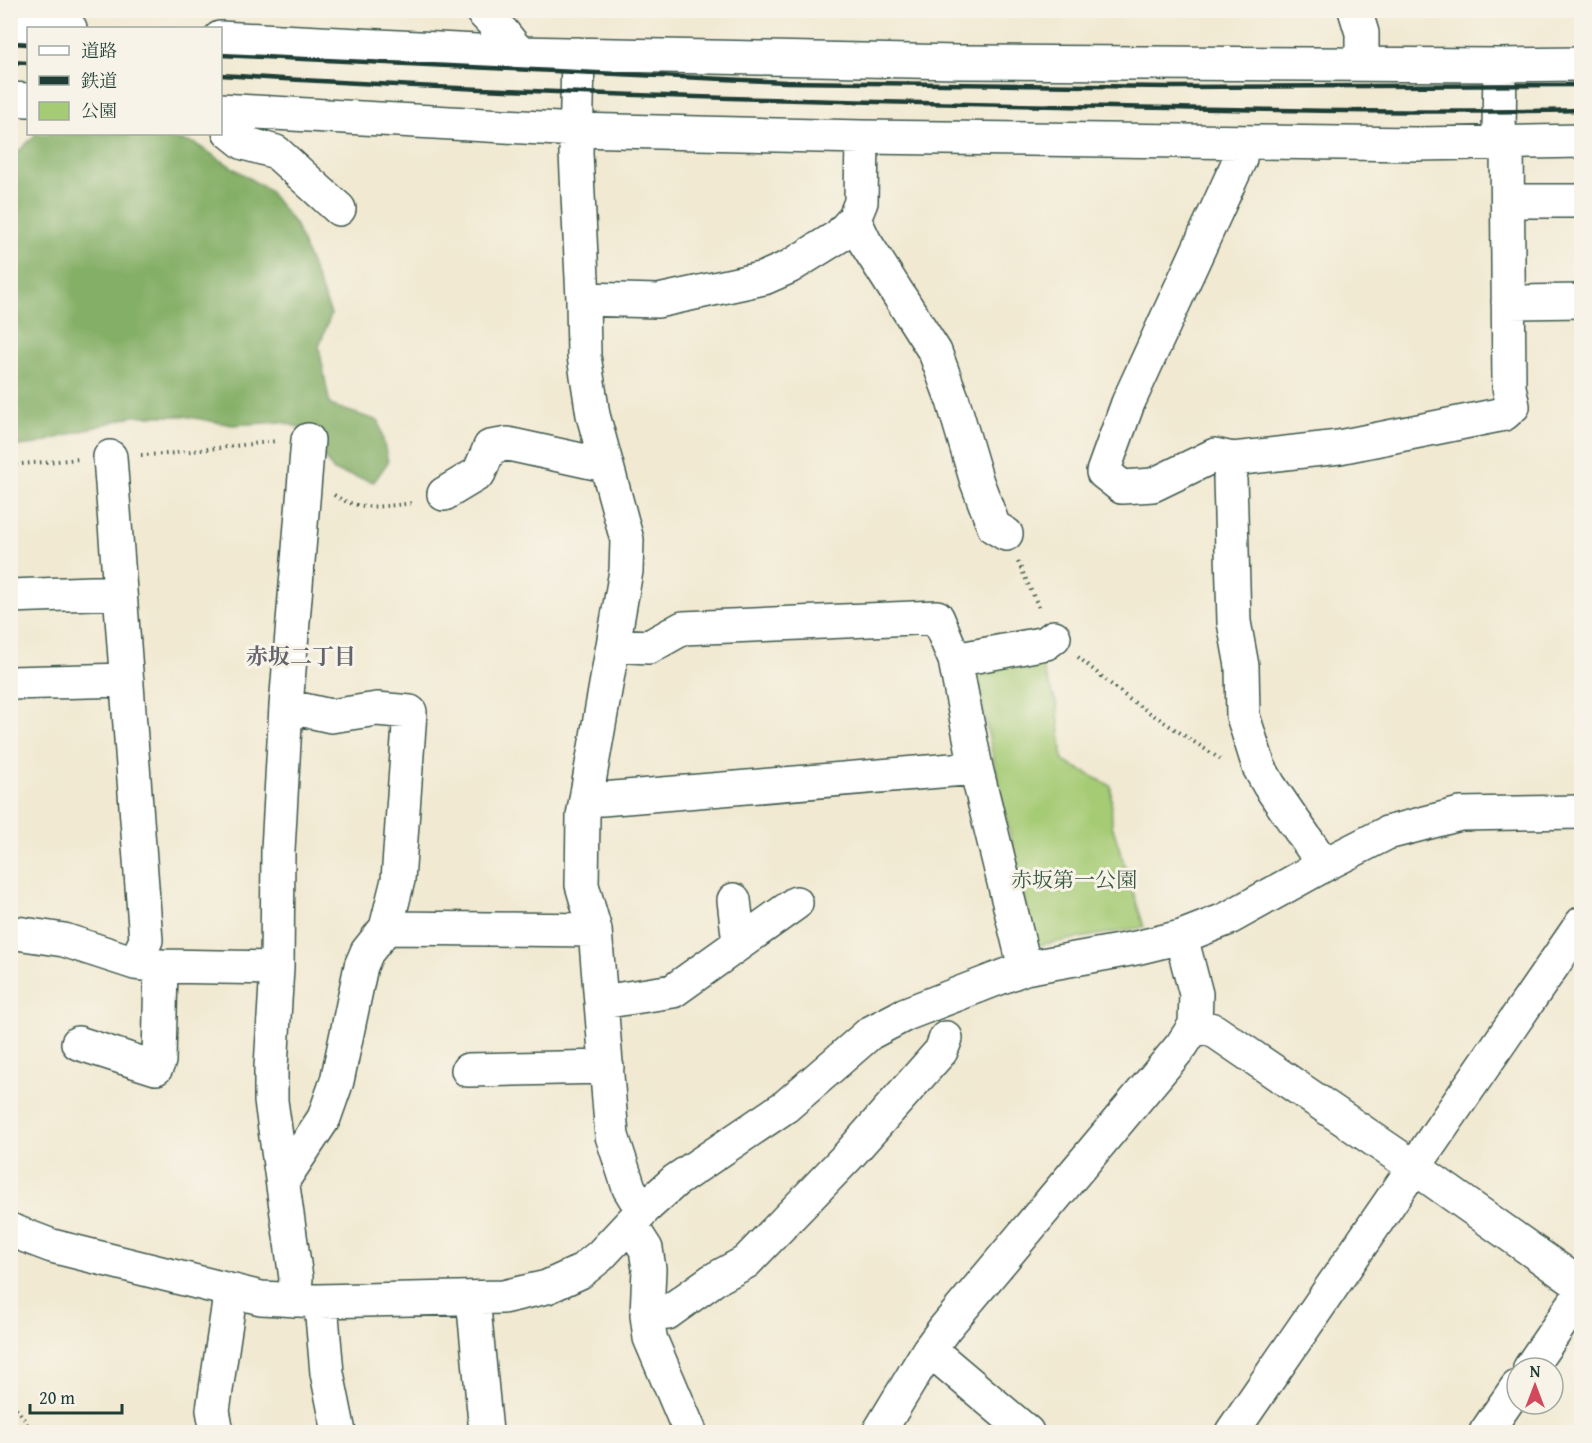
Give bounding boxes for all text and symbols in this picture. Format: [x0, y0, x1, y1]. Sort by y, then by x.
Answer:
legend [27, 27, 222, 135]
text: 道路 [81, 37, 117, 64]
text: 鉄道 [81, 67, 117, 94]
text: 公園 [81, 97, 117, 124]
district label: 赤坂二丁目 [246, 640, 356, 672]
park label: 赤坂第一公園 [1011, 864, 1137, 895]
north arrow [1505, 1356, 1565, 1416]
text: N [1530, 1359, 1541, 1383]
scale bar [30, 1377, 122, 1415]
text: 20 m [39, 1384, 75, 1411]

